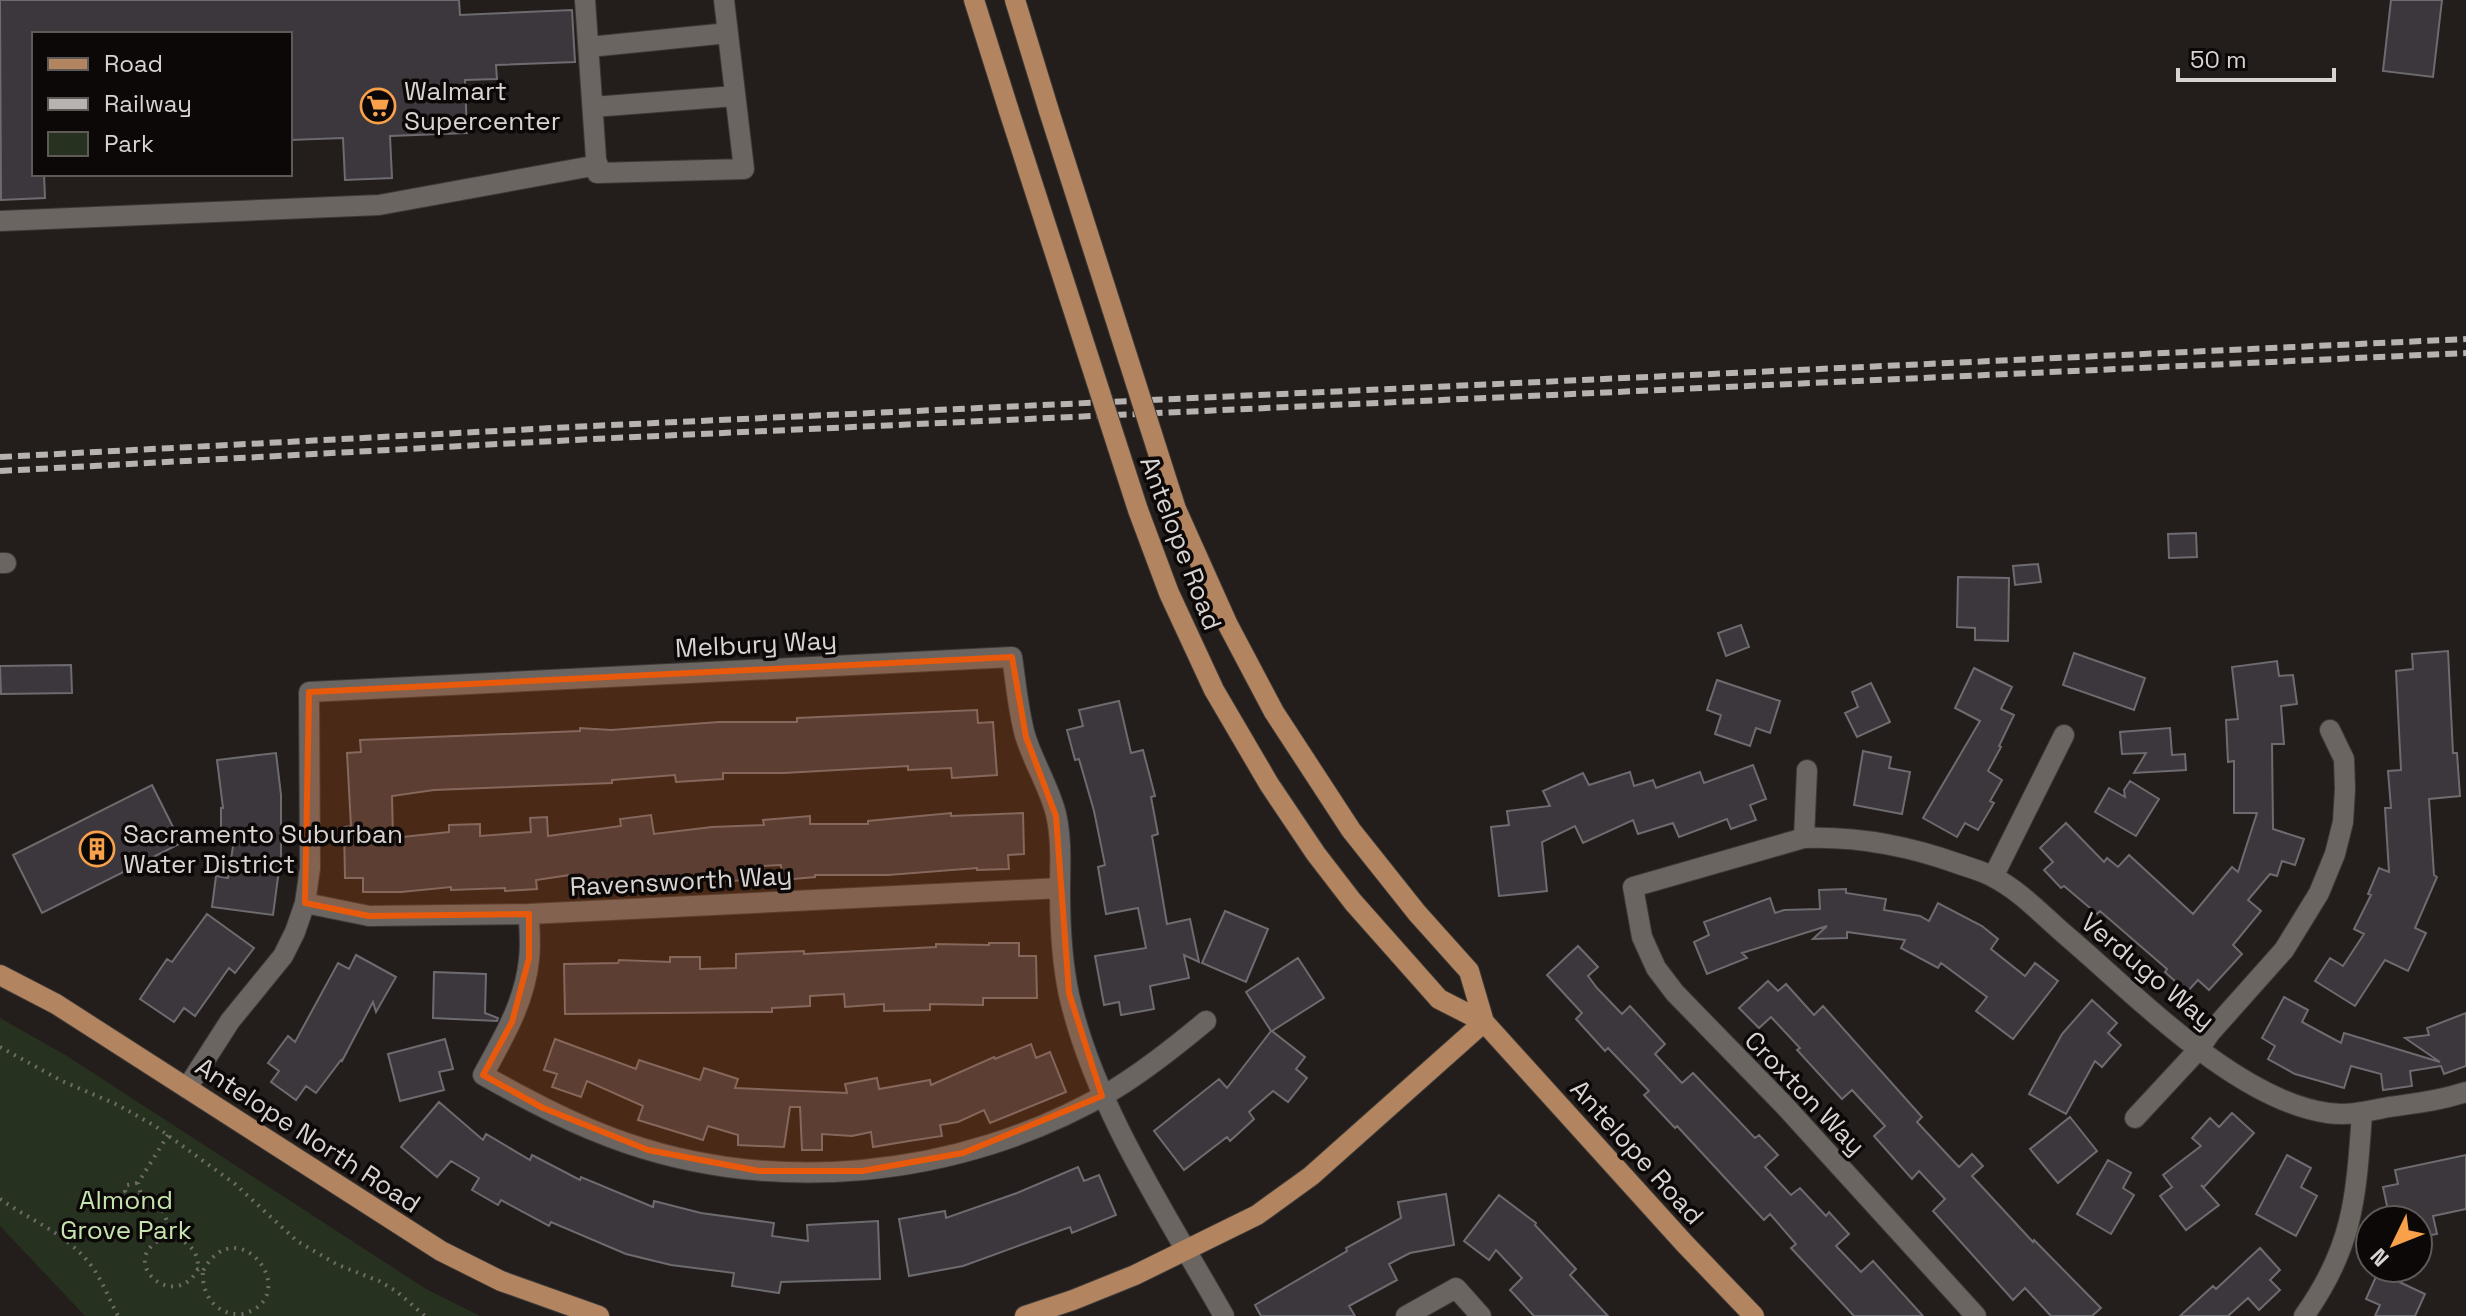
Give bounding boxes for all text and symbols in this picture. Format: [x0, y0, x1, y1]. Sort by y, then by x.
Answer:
legend [32, 32, 292, 176]
scale bar [2178, 32, 2334, 82]
text: 50 m [2190, 44, 2247, 75]
text: Road [104, 48, 163, 79]
place label: Walmart Supercenter [404, 74, 561, 138]
supermarket icon: Walmart Supercenter [359, 87, 397, 125]
text: Railway [104, 88, 192, 119]
text: Park [104, 128, 154, 159]
street label: Antelope Road [1132, 451, 1230, 635]
street label: Melbury Way [674, 623, 838, 665]
place label: Sacramento Suburban Water District [123, 817, 403, 881]
building icon: Sacramento Suburban Water District [78, 830, 116, 868]
street label: Ravensworth Way [569, 858, 793, 904]
street label: Verdugo Way [2074, 905, 2222, 1037]
street label: Croxton Way [1737, 1024, 1873, 1162]
street label: Antelope North Road [189, 1049, 427, 1221]
street label: Antelope Road [1563, 1072, 1711, 1232]
park label: Almond Grove Park [60, 1183, 192, 1247]
north arrow [2354, 1204, 2434, 1284]
text: N [2364, 1243, 2395, 1273]

